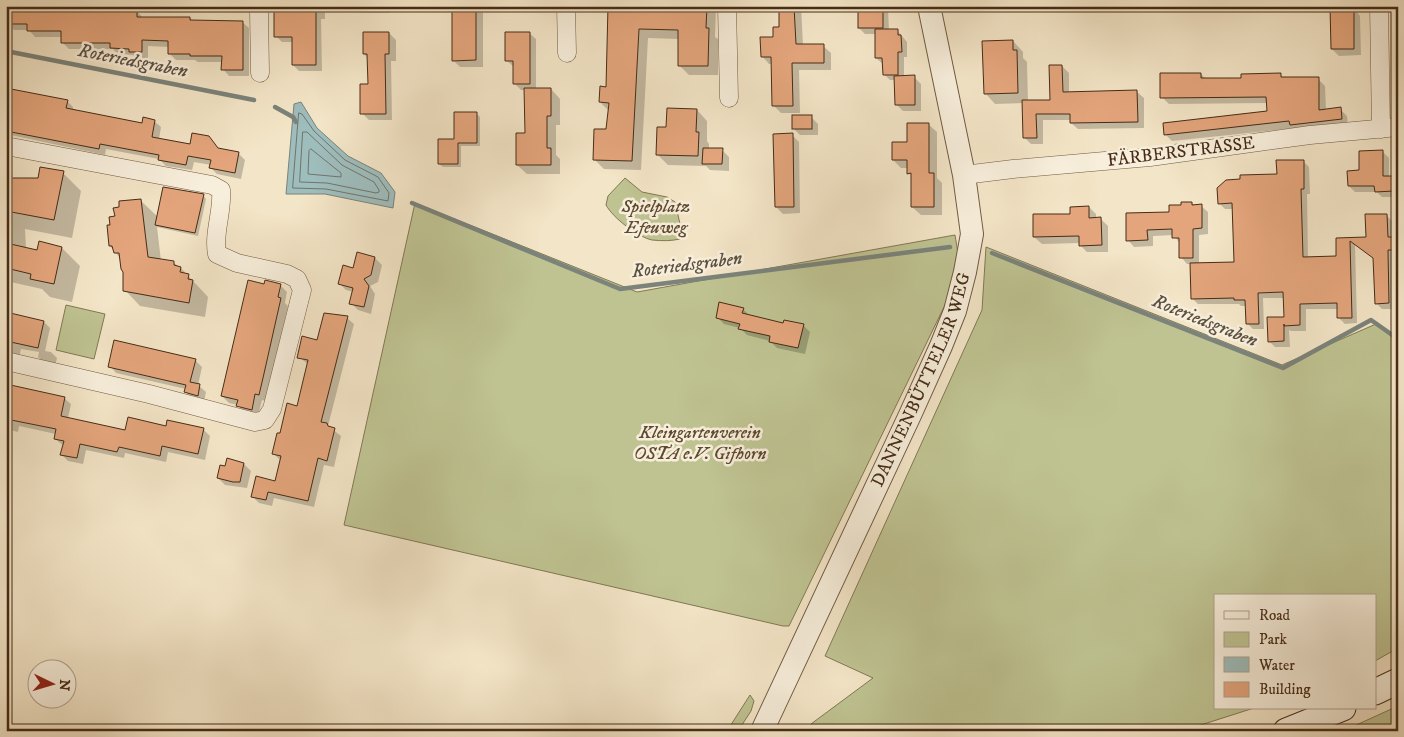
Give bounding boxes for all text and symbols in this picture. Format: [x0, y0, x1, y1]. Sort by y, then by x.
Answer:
water label: Roteriedsgraben [75, 39, 190, 83]
street label: FÄRBERSTRASSE [1106, 132, 1256, 172]
park label: Spielplatz Efeuweg [621, 196, 690, 239]
water label: Roteriedsgraben [629, 247, 744, 283]
street label: DANNENBÜTTELER WEG [867, 270, 975, 491]
water label: Roteriedsgraben [1148, 289, 1261, 353]
park label: Kleingartenverein OSTA e.V. Gifhorn [634, 422, 766, 465]
legend [1214, 594, 1376, 710]
text: Road [1259, 606, 1291, 625]
text: Park [1259, 630, 1288, 649]
text: Water [1258, 656, 1295, 675]
north arrow [28, 660, 78, 710]
text: N [54, 679, 73, 692]
text: Building [1259, 680, 1311, 699]

